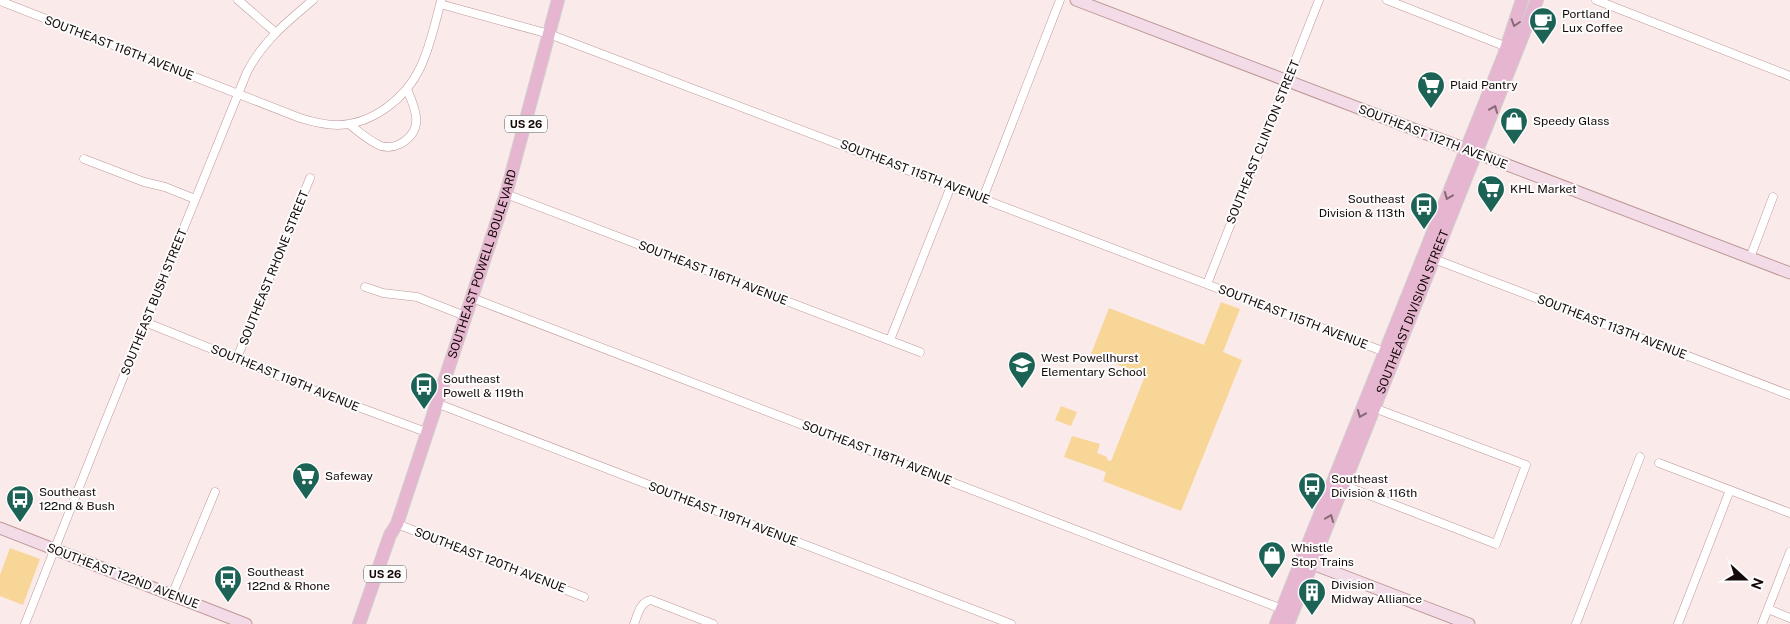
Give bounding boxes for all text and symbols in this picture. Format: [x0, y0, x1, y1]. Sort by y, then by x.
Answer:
cafe icon: Portland Lux Coffee [1528, 6, 1558, 45]
place label: Portland Lux Coffee [1562, 7, 1623, 35]
street label: SOUTHEAST 116TH AVENUE [42, 13, 196, 83]
one-way arrow [1510, 19, 1520, 27]
street label: SOUTHEAST CLINTON STREET [1224, 58, 1302, 226]
supermarket icon: Plaid Pantry [1416, 70, 1446, 109]
place label: Plaid Pantry [1450, 78, 1518, 92]
street label: SOUTHEAST 112TH AVENUE [1356, 102, 1510, 172]
one-way arrow [1488, 105, 1498, 113]
shop icon: Speedy Glass [1499, 106, 1529, 145]
place label: Speedy Glass [1533, 114, 1609, 128]
road number: US 26 [505, 116, 547, 132]
street label: SOUTHEAST 115TH AVENUE [838, 137, 992, 207]
street label: SOUTHEAST POWELL BOULEVARD [445, 168, 519, 360]
supermarket icon: KHL Market [1476, 174, 1506, 213]
place label: KHL Market [1510, 182, 1577, 196]
street label: SOUTHEAST RHONE STREET [236, 189, 312, 347]
bus stop icon: Southeast Division & 113th [1409, 191, 1439, 230]
one-way arrow [1444, 191, 1454, 200]
place label: Southeast Division & 113th [1319, 192, 1405, 220]
street label: SOUTHEAST BUSH STREET [118, 227, 190, 377]
street label: SOUTHEAST DIVISION STREET [1373, 228, 1452, 396]
street label: SOUTHEAST 116TH AVENUE [636, 238, 790, 308]
street label: SOUTHEAST 115TH AVENUE [1216, 282, 1370, 352]
street label: SOUTHEAST 113TH AVENUE [1535, 292, 1689, 362]
street label: SOUTHEAST 119TH AVENUE [209, 342, 361, 414]
school or university icon: West Powellhurst Elementary School [1007, 350, 1037, 389]
place label: West Powellhurst Elementary School [1041, 351, 1147, 379]
bus stop icon: Southeast Powell & 119th [409, 371, 439, 410]
place label: Southeast Powell & 119th [443, 372, 524, 400]
one-way arrow [1357, 409, 1367, 417]
street label: SOUTHEAST 118TH AVENUE [800, 418, 954, 488]
supermarket icon: Safeway [291, 461, 321, 500]
place label: Safeway [325, 469, 373, 483]
bus stop icon: Southeast Division & 116th [1297, 471, 1327, 510]
place label: Southeast Division & 116th [1331, 472, 1417, 500]
street label: SOUTHEAST 119TH AVENUE [646, 479, 800, 549]
bus stop icon: Southeast 122nd & Bush [5, 484, 35, 523]
place label: Southeast 122nd & Bush [39, 485, 115, 513]
one-way arrow [1324, 514, 1334, 523]
street label: SOUTHEAST 120TH AVENUE [412, 525, 568, 595]
street label: SOUTHEAST 122ND AVENUE [45, 540, 201, 612]
shop icon: Whistle Stop Trains [1257, 540, 1287, 579]
place label: Whistle Stop Trains [1291, 541, 1354, 569]
north arrow [1720, 554, 1770, 604]
bus stop icon: Southeast 122nd & Rhone [213, 564, 243, 603]
place label: Southeast 122nd & Rhone [247, 565, 330, 593]
road number: US 26 [364, 566, 406, 582]
text: N [1748, 576, 1767, 592]
building icon: Division Midway Alliance [1297, 577, 1327, 616]
place label: Division Midway Alliance [1331, 578, 1422, 606]

